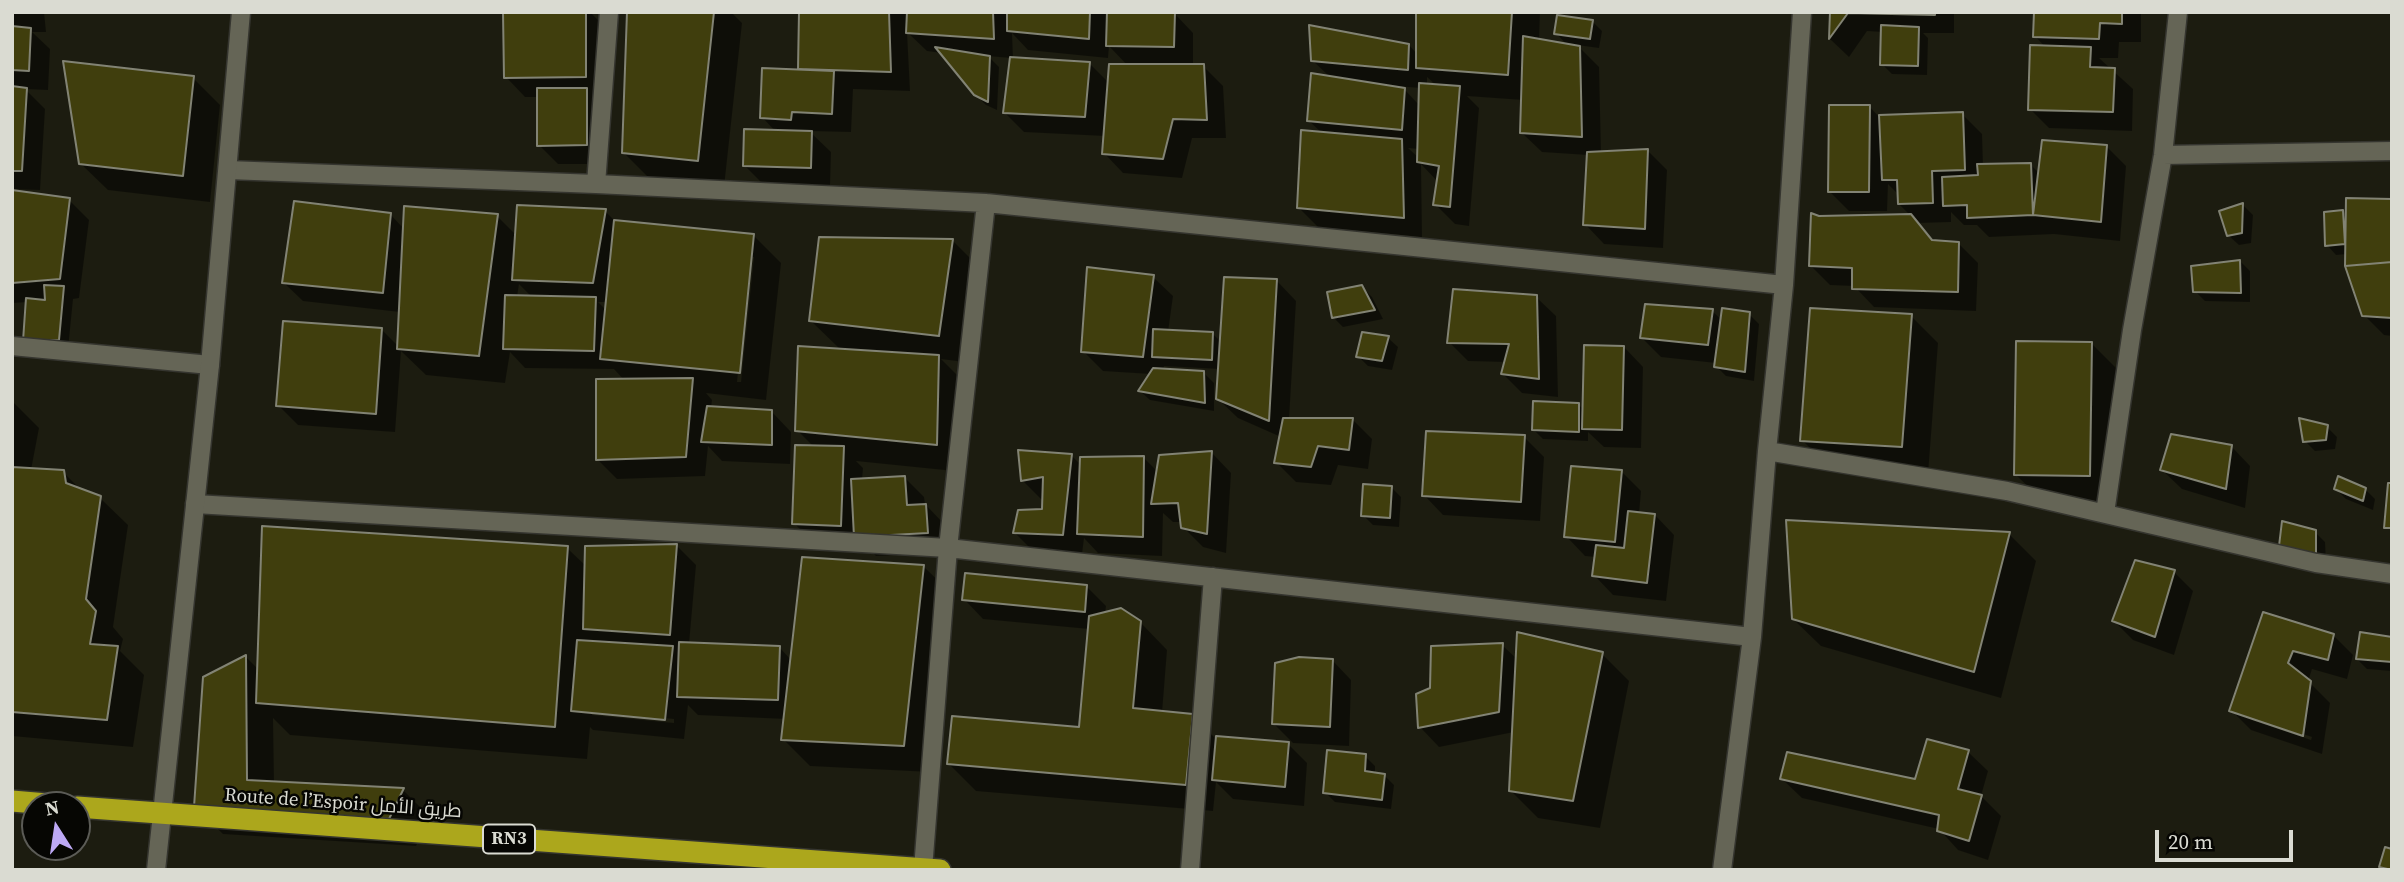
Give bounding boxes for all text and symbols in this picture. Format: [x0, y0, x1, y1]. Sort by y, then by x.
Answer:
street label: Route de l’Espoir طريق الأمل [224, 784, 462, 824]
north arrow [21, 791, 91, 861]
text: N [43, 793, 62, 822]
scale bar [2159, 816, 2297, 860]
road number: RN3 [483, 824, 535, 854]
text: 20 m [2168, 827, 2213, 856]

